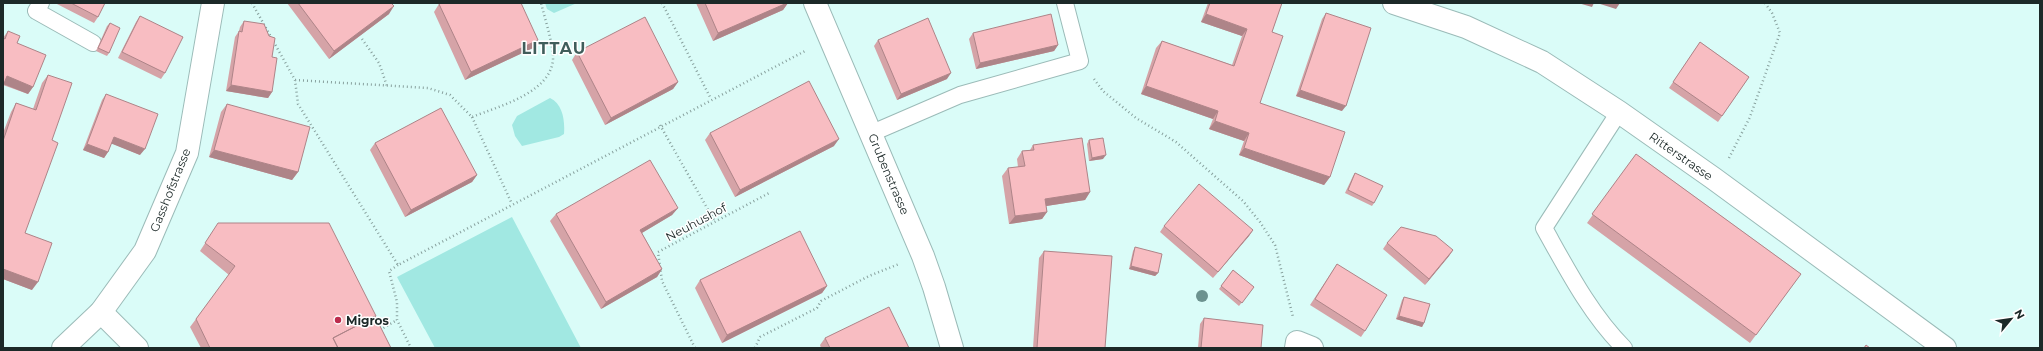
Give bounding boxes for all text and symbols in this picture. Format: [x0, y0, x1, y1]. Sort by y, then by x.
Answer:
district label: LITTAU [522, 39, 586, 58]
street label: Ritterstrasse [1646, 129, 1716, 183]
street label: Grubenstrasse [865, 131, 913, 217]
street label: Gasshofstrasse [146, 146, 194, 234]
street label: Neuhushof [663, 199, 730, 244]
north arrow [1991, 299, 2031, 339]
text: N [2011, 307, 2028, 321]
place label: Migros [346, 313, 389, 328]
marker: Migros [333, 315, 343, 325]

